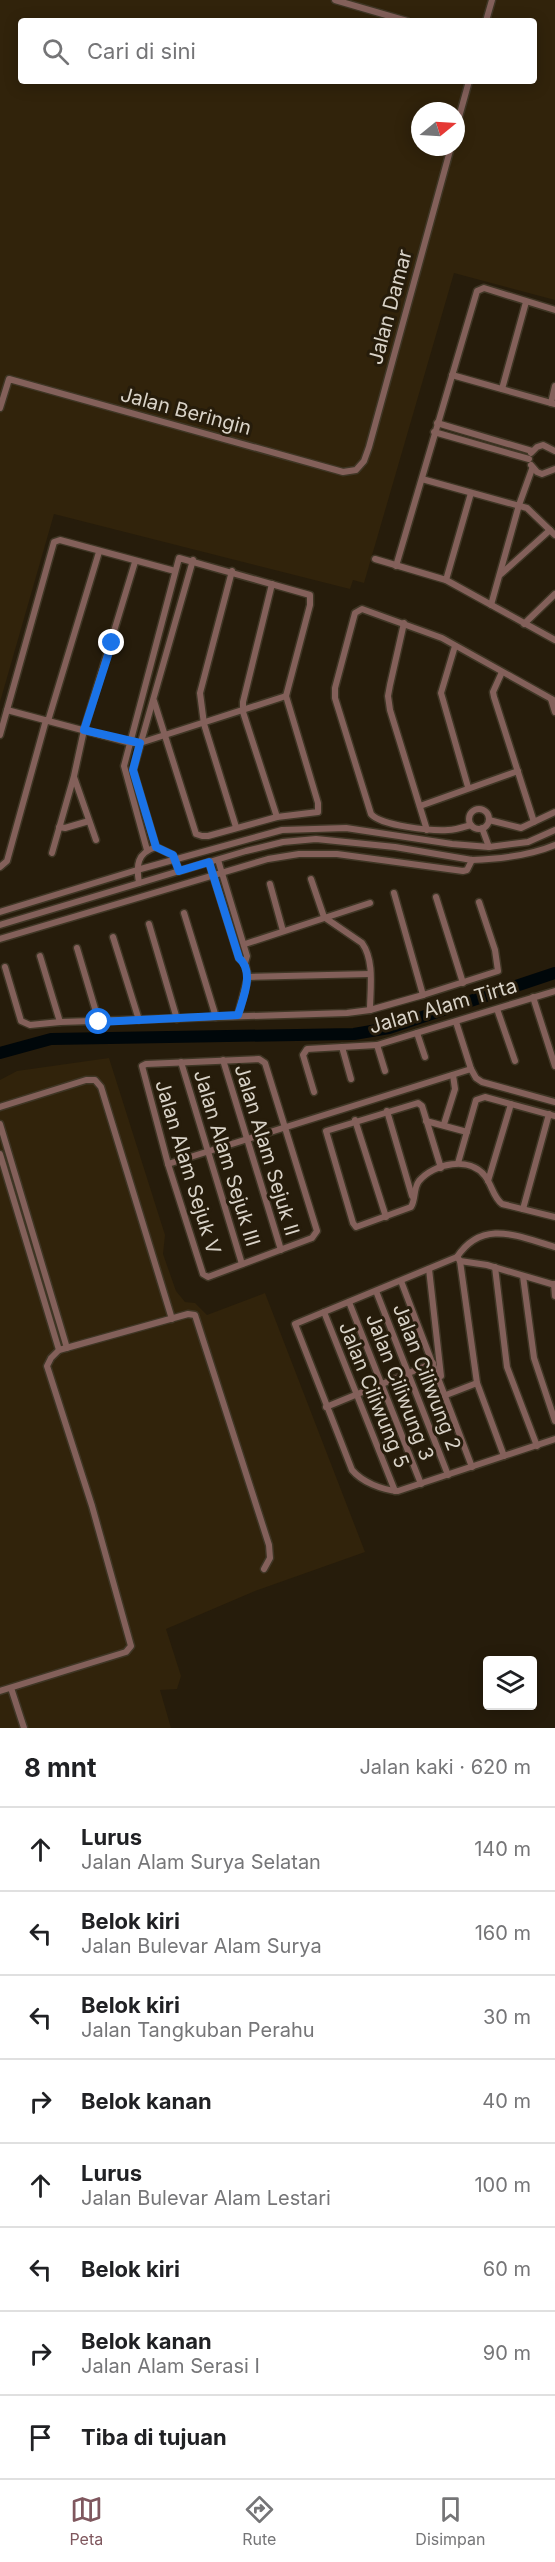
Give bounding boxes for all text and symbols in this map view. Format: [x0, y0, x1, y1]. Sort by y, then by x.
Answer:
search box [18, 18, 537, 84]
icon: search [39, 35, 72, 68]
text: Cari di sini [87, 38, 196, 64]
north arrow [411, 102, 465, 156]
street label: Jalan Damar [363, 246, 417, 367]
street label: Jalan Beringin [118, 382, 254, 440]
route end [98, 629, 124, 655]
street label: Jalan Alam Tirta [366, 973, 520, 1039]
route start [85, 1008, 111, 1034]
street label: Jalan Alam Sejuk II [230, 1062, 304, 1238]
street label: Jalan Alam Sejuk III [189, 1067, 265, 1249]
street label: Jalan Alam Sejuk V [150, 1077, 226, 1257]
street label: Jalan Ciliwung 2 [388, 1300, 466, 1454]
street label: Jalan Ciliwung 3 [361, 1310, 439, 1464]
street label: Jalan Ciliwung 5 [334, 1318, 414, 1472]
map controls [483, 1656, 537, 1710]
button: layers [483, 1656, 537, 1710]
text: 8 mnt [24, 1752, 97, 1783]
text: Jalan kaki · 620 m [359, 1755, 531, 1779]
text: Lurus [81, 1824, 142, 1850]
icon: ahead [24, 1833, 57, 1866]
text: 140 m [474, 1837, 531, 1861]
text: Jalan Alam Surya Selatan [81, 1850, 321, 1874]
text: Belok kiri [81, 1908, 180, 1934]
icon: left [24, 1917, 57, 1950]
text: 160 m [475, 1921, 531, 1945]
text: Jalan Bulevar Alam Surya [81, 1934, 322, 1958]
text: Belok kiri [81, 1992, 180, 2018]
icon: left [24, 2001, 57, 2034]
text: 30 m [483, 2005, 531, 2029]
text: Jalan Tangkuban Perahu [81, 2018, 315, 2042]
icon: right [24, 2085, 57, 2118]
text: Belok kanan [81, 2088, 212, 2114]
text: 40 m [482, 2089, 531, 2113]
text: Lurus [81, 2160, 142, 2186]
icon: ahead [24, 2169, 57, 2202]
text: 100 m [474, 2173, 531, 2197]
text: Jalan Bulevar Alam Lestari [81, 2186, 331, 2210]
icon: left [24, 2253, 57, 2286]
text: Belok kiri [81, 2256, 180, 2282]
text: 60 m [483, 2257, 531, 2281]
text: Belok kanan [81, 2328, 212, 2354]
icon: right [24, 2337, 57, 2370]
text: 90 m [483, 2341, 531, 2365]
text: Jalan Alam Serasi I [81, 2354, 260, 2378]
icon: arrive [24, 2421, 57, 2454]
text: Tiba di tujuan [81, 2424, 227, 2450]
tab: Peta [69, 2493, 103, 2549]
tab: Rute [242, 2493, 276, 2549]
tab: Disimpan [415, 2493, 486, 2549]

